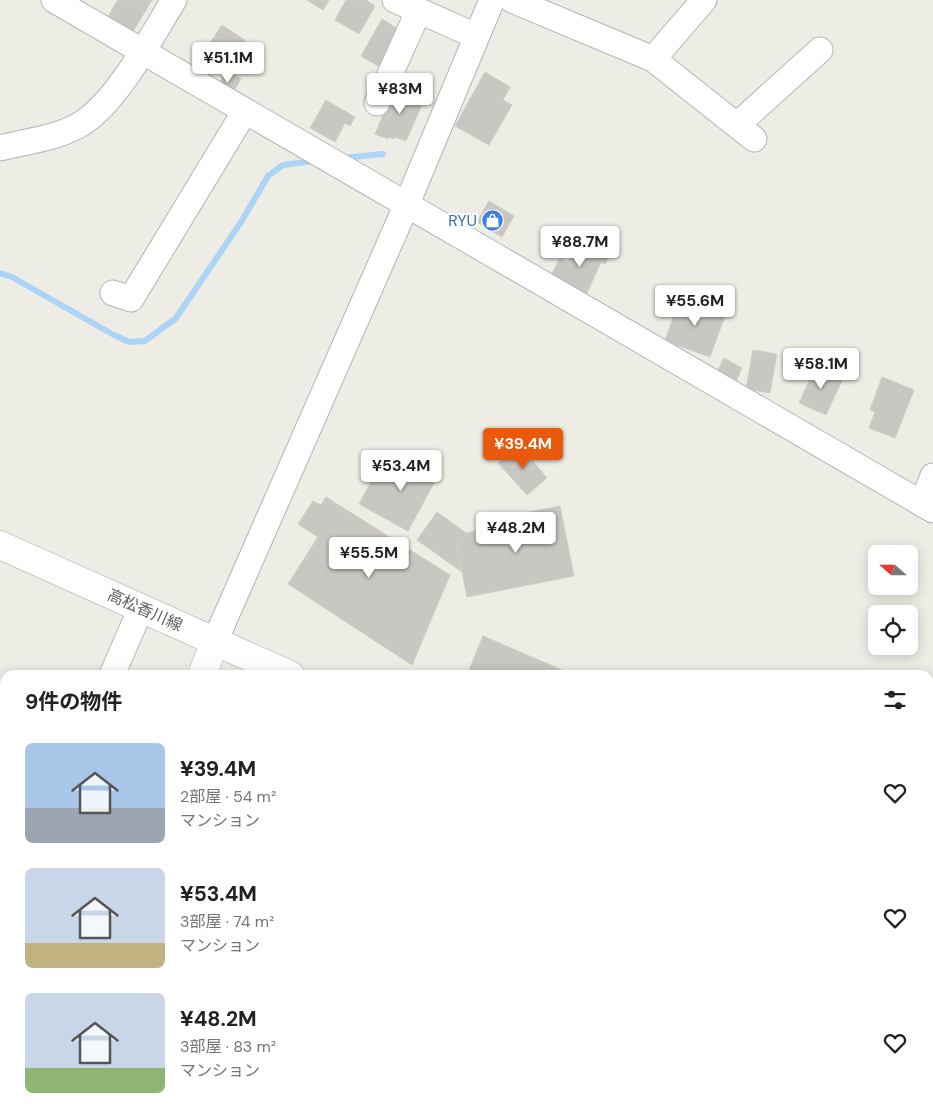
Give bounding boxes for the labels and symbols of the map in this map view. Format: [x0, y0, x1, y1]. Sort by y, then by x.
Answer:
pin: ¥51.1M [187, 42, 269, 84]
pin: ¥83M [370, 72, 430, 115]
shop icon: RYU [481, 208, 505, 232]
place label: RYU [448, 210, 477, 231]
pin: ¥88.7M [539, 226, 621, 268]
pin: ¥55.6M [654, 284, 736, 327]
pin: ¥58.1M [780, 348, 862, 390]
pin: ¥39.4M [482, 428, 564, 470]
pin: ¥53.4M [360, 450, 442, 492]
pin: ¥48.2M [475, 512, 557, 554]
pin: ¥55.5M [328, 536, 410, 579]
north arrow [868, 545, 918, 595]
street label: 高松香川線 [104, 584, 186, 636]

